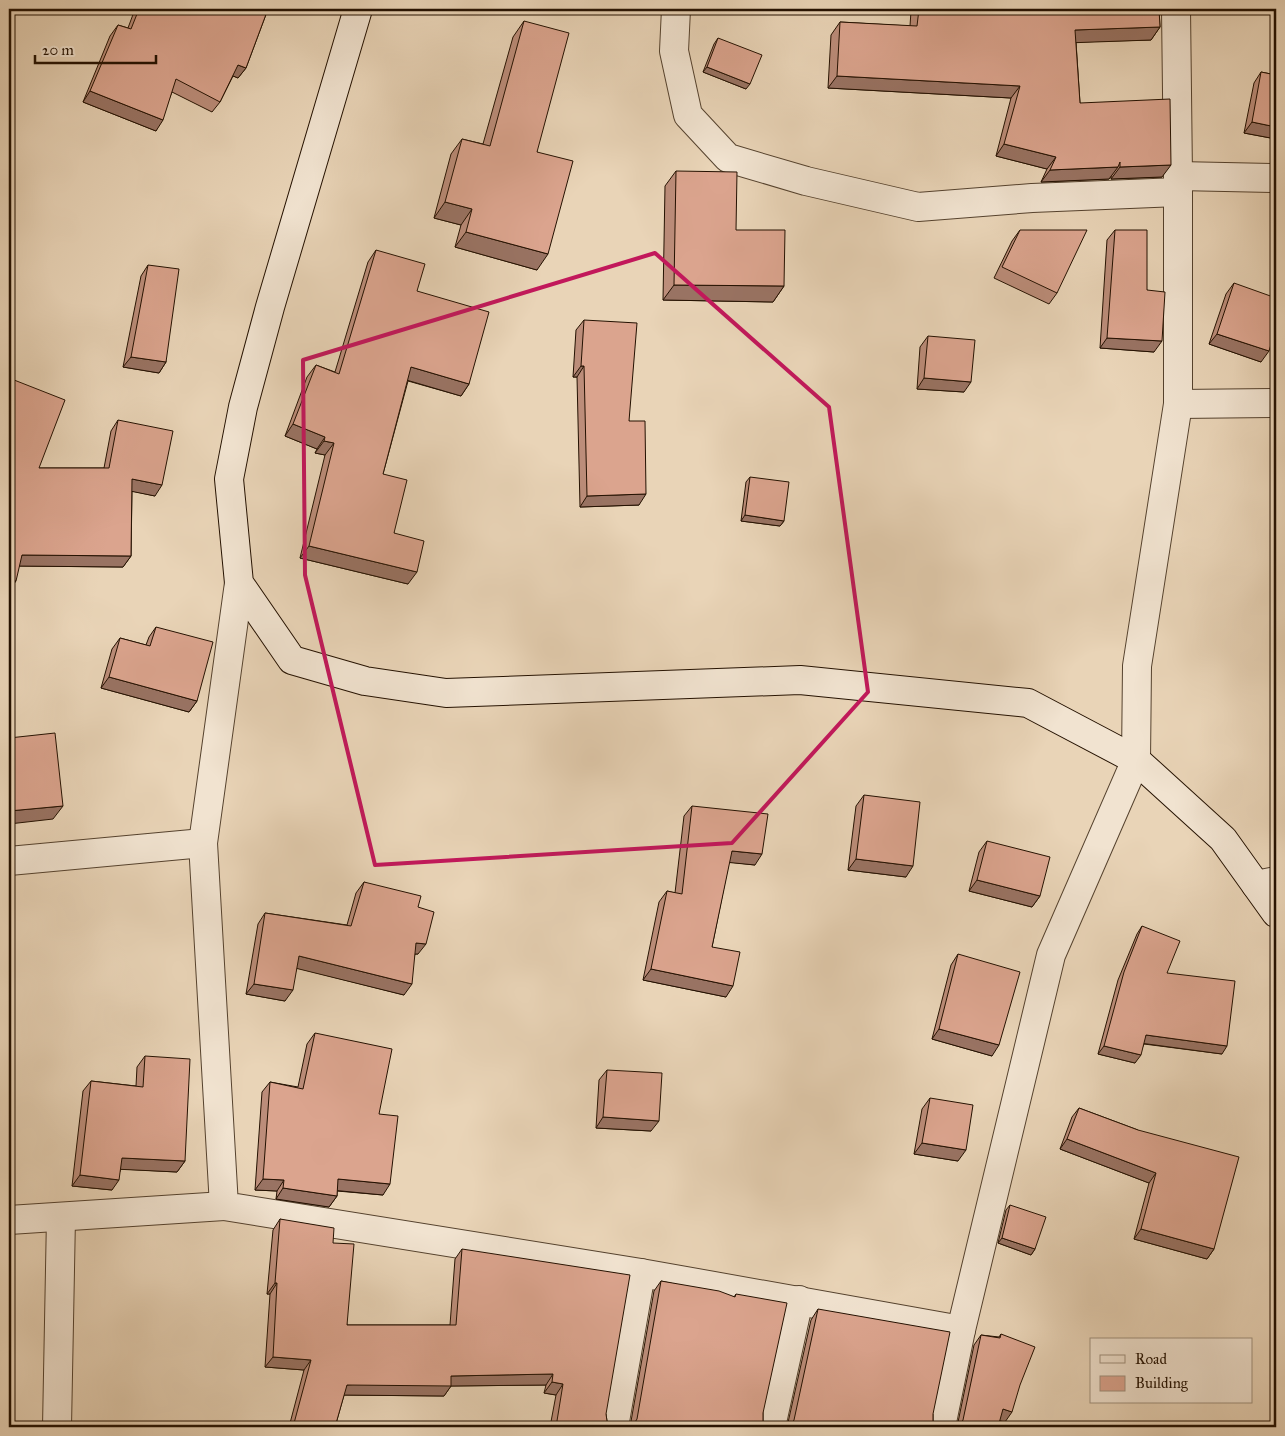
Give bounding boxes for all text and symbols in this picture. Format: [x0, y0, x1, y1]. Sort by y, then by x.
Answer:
scale bar [35, 32, 156, 64]
text: 20 m [42, 41, 74, 59]
legend [1090, 1338, 1252, 1404]
text: Road [1135, 1350, 1167, 1368]
text: Building [1135, 1374, 1189, 1392]

